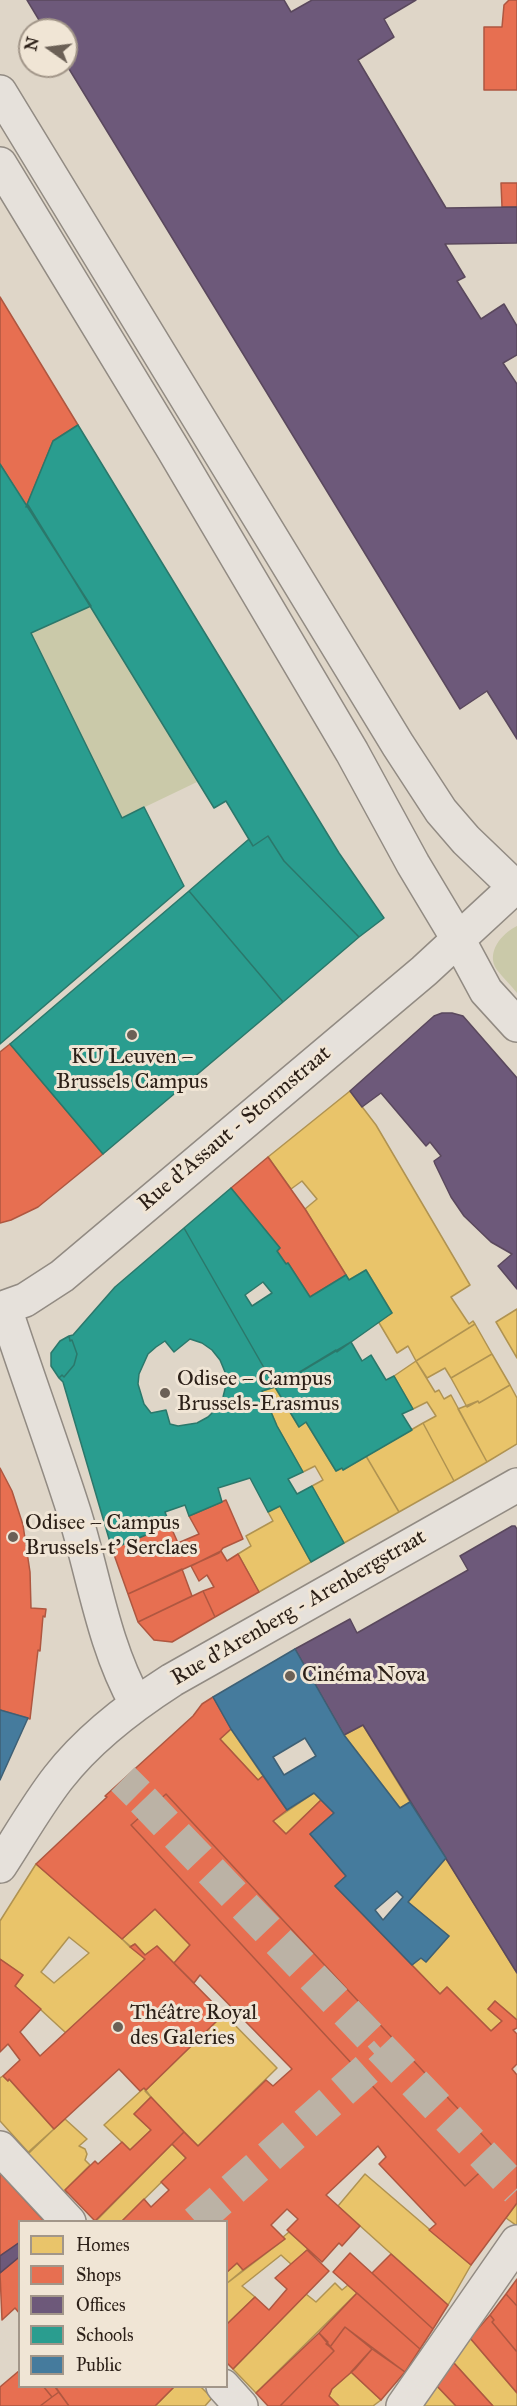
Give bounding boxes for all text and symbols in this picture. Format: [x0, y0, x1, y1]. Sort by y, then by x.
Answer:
north arrow [18, 18, 78, 78]
text: N [21, 35, 43, 53]
marker: KU Leuven – Brussels Campus [125, 1028, 139, 1042]
street label: Rue d'Assaut - Stormstraat [133, 1041, 337, 1217]
place label: KU Leuven – Brussels Campus [56, 1045, 208, 1096]
place label: Odisee – Campus Brussels-Erasmus [177, 1367, 339, 1418]
marker: Odisee – Campus Brussels-Erasmus [158, 1386, 172, 1400]
place label: Odisee – Campus Brussels-t' Serclaes [25, 1511, 197, 1562]
street label: Rue d'Arenberg - Arenbergstraat [167, 1524, 431, 1692]
marker: Odisee – Campus Brussels-t' Serclaes [6, 1530, 20, 1544]
place label: Cinéma Nova [302, 1663, 426, 1689]
marker: Cinéma Nova [283, 1669, 297, 1683]
place label: Théâtre Royal des Galeries [130, 2001, 257, 2052]
marker: Théâtre Royal des Galeries [111, 2020, 125, 2034]
legend [18, 2220, 228, 2388]
text: Homes [76, 2234, 130, 2256]
text: Shops [76, 2264, 121, 2286]
text: Offices [76, 2294, 126, 2316]
text: Schools [76, 2324, 134, 2346]
text: Public [76, 2354, 122, 2376]

